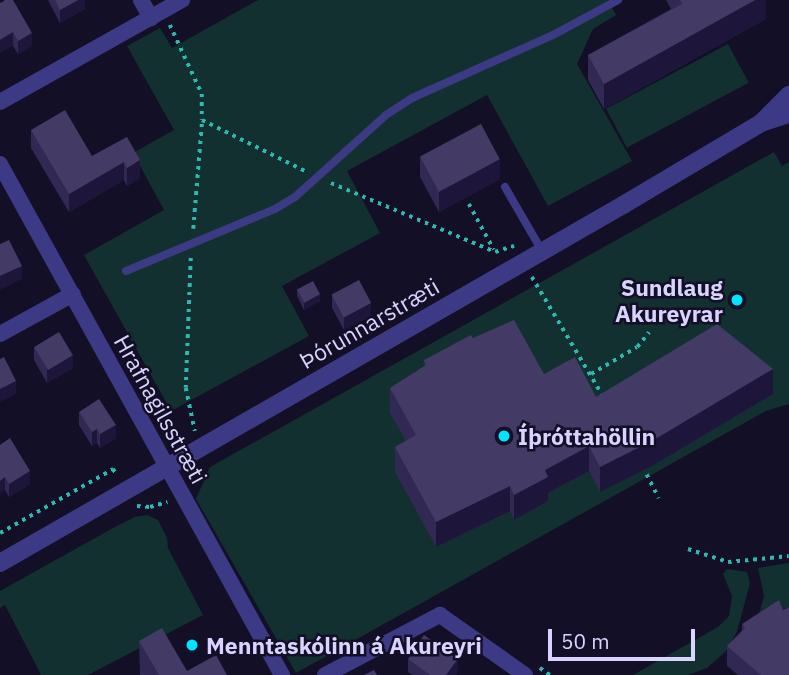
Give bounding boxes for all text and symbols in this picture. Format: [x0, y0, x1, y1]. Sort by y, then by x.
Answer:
street label: Þórunnarstræti [294, 272, 444, 374]
place label: Sundlaug Akureyrar [615, 273, 723, 327]
marker: Sundlaug Akureyrar [729, 292, 745, 308]
street label: Hrafnagilsstræti [109, 330, 213, 488]
place label: Íþróttahöllin [518, 422, 655, 450]
marker: Íþróttahöllin [496, 428, 512, 444]
scale bar [551, 616, 698, 660]
text: 50 m [561, 627, 610, 655]
place label: Menntaskólinn á Akureyri [206, 631, 482, 659]
marker: Menntaskólinn á Akureyri [184, 637, 200, 653]

